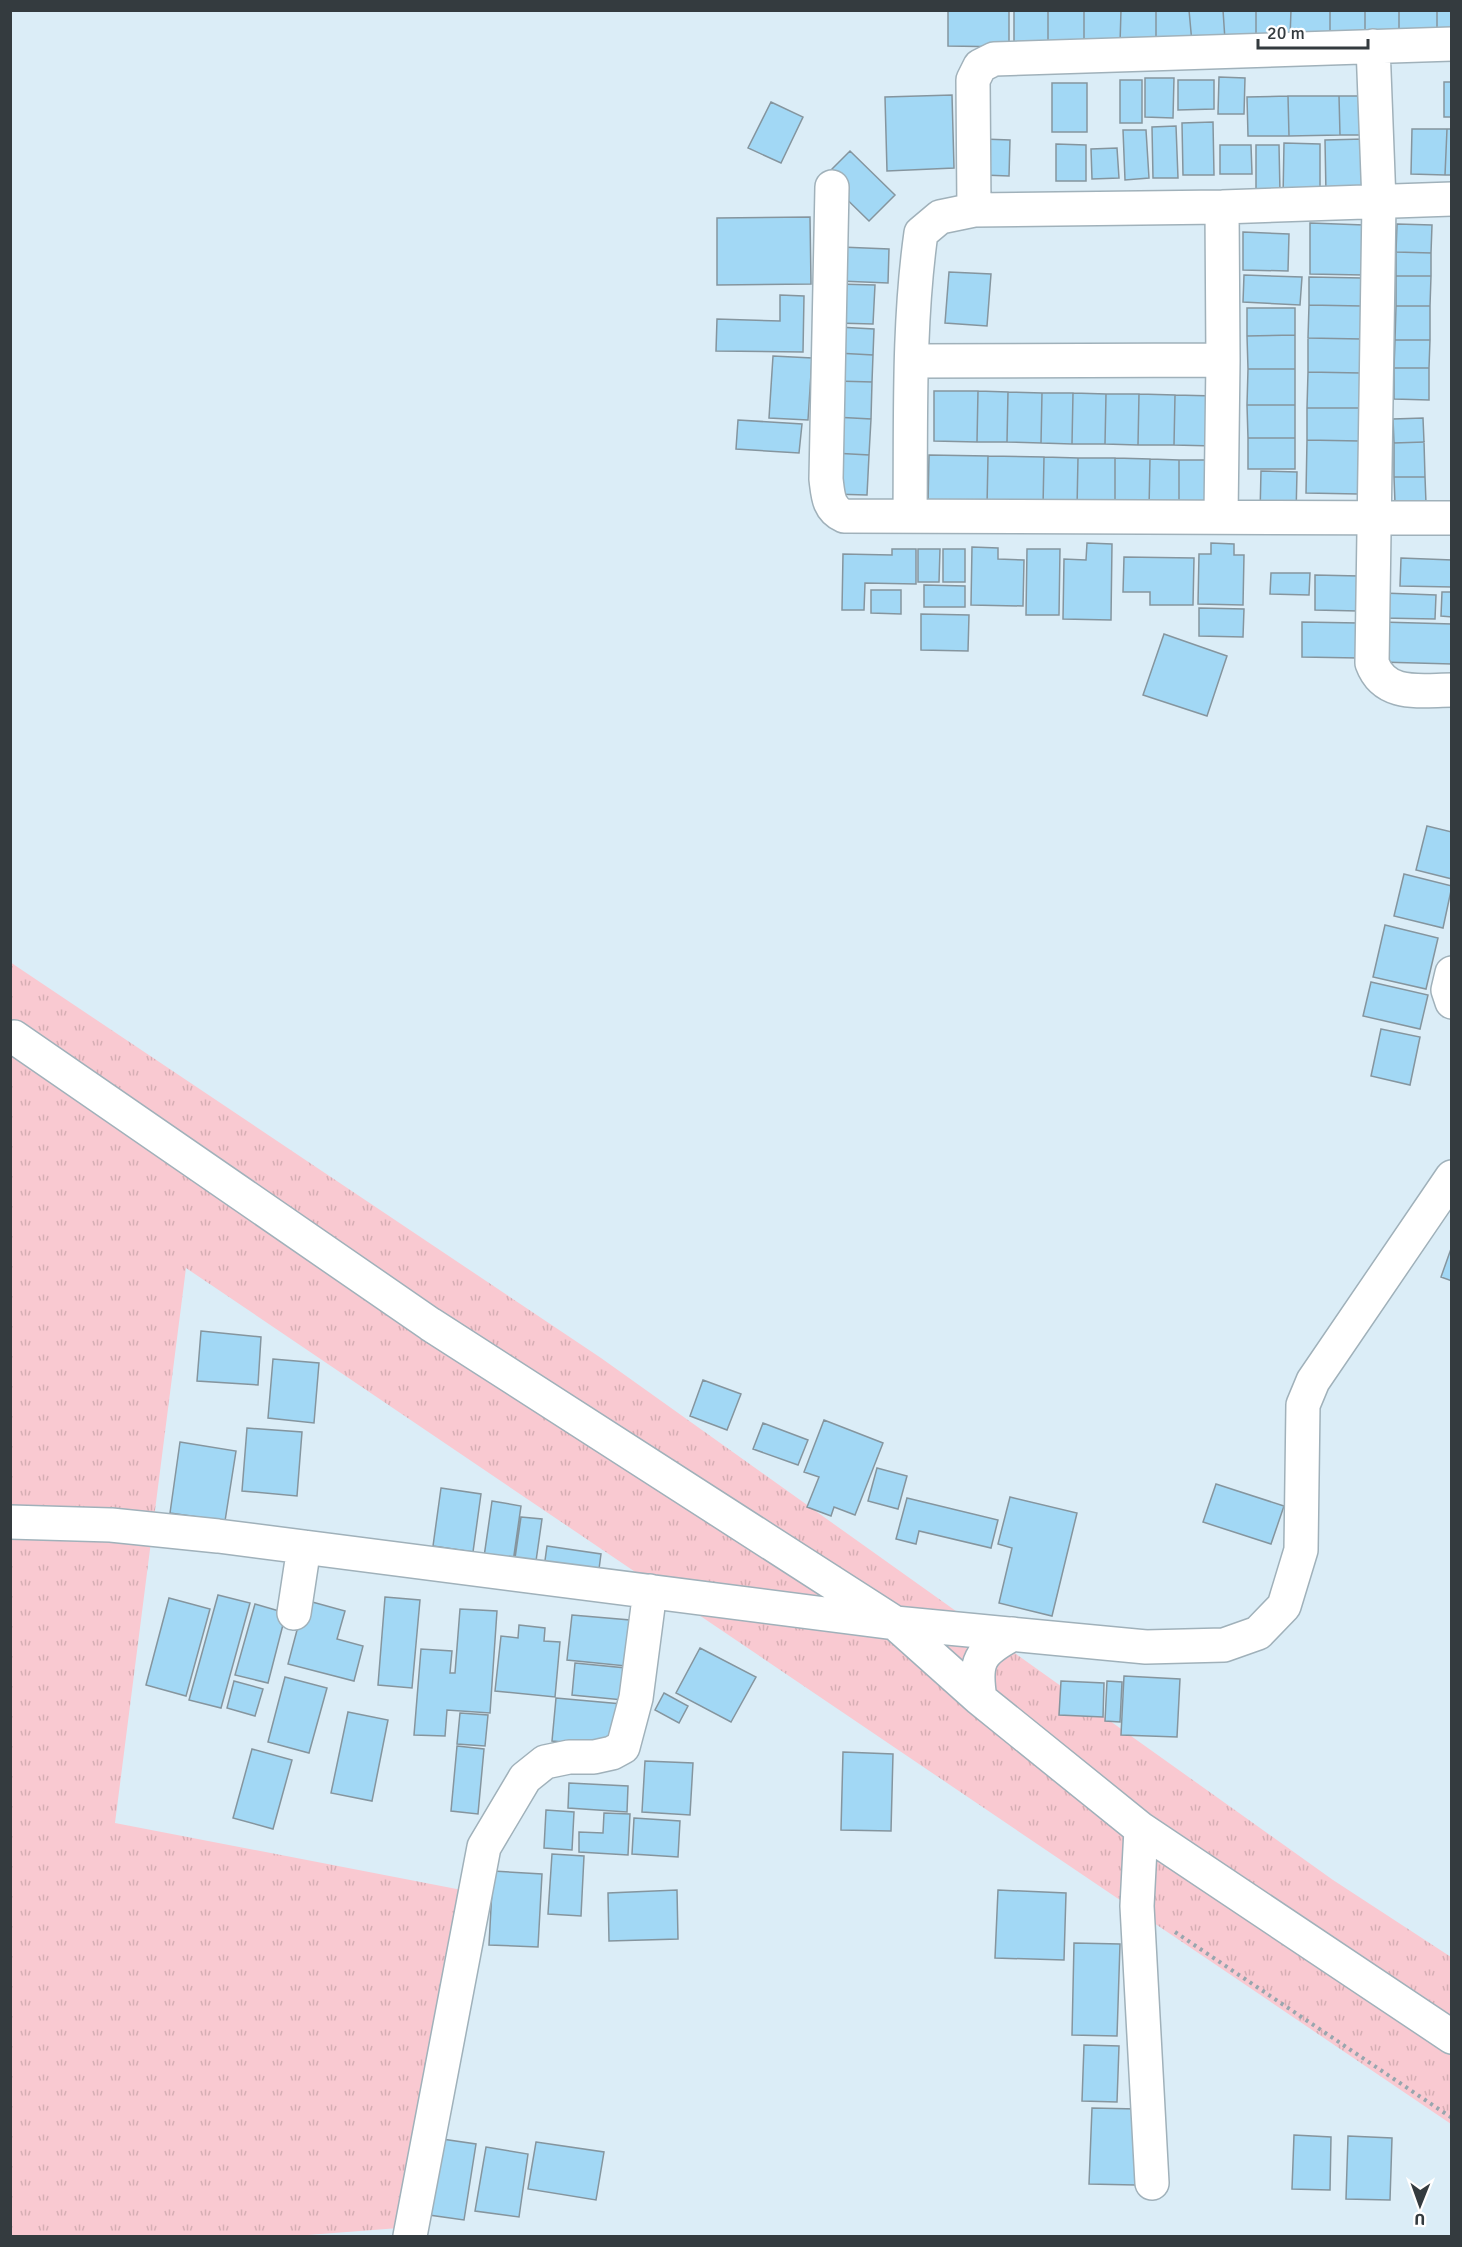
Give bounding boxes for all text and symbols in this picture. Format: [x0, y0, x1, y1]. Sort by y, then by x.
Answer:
scale bar [1258, 12, 1368, 50]
text: 20 m [1267, 22, 1305, 44]
north arrow [1390, 2175, 1450, 2235]
text: U [1414, 2209, 1425, 2229]

